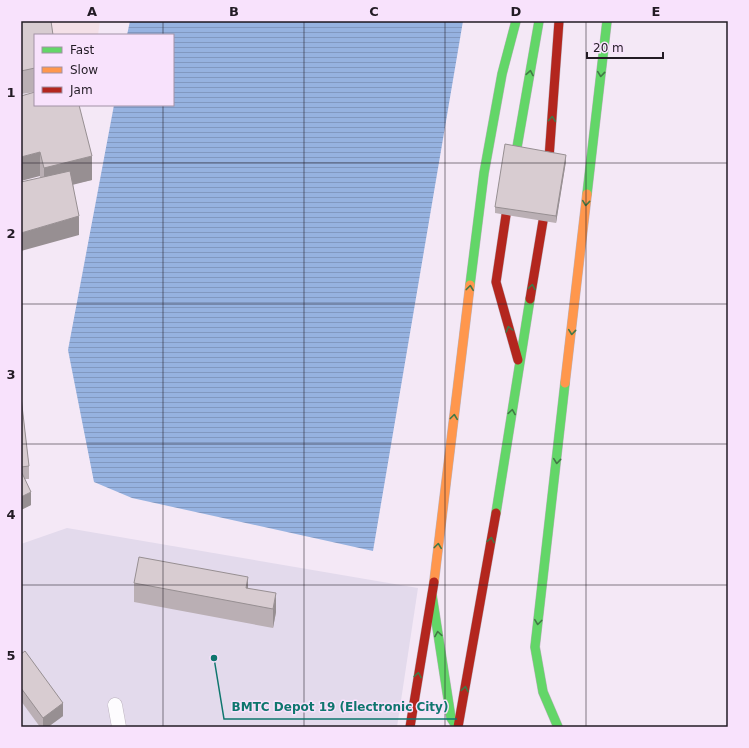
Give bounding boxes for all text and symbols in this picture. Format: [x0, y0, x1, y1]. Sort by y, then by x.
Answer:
text: A [87, 4, 97, 19]
text: B [229, 4, 239, 19]
text: C [369, 4, 379, 19]
text: D [511, 4, 522, 19]
text: E [652, 4, 660, 19]
legend [34, 34, 174, 106]
scale bar [587, 34, 663, 60]
text: 20 m [593, 41, 624, 55]
text: Fast [70, 43, 94, 57]
text: Slow [70, 63, 98, 77]
one-way arrow [525, 70, 534, 76]
one-way arrow [596, 71, 605, 77]
text: Jam [69, 83, 93, 97]
text: 1 [6, 85, 16, 100]
one-way arrow [547, 116, 556, 122]
one-way arrow [582, 200, 591, 206]
text: 2 [6, 226, 16, 241]
one-way arrow [528, 284, 536, 290]
one-way arrow [465, 285, 474, 291]
one-way arrow [505, 326, 514, 333]
one-way arrow [567, 329, 576, 335]
text: 3 [6, 367, 16, 382]
one-way arrow [507, 409, 516, 415]
one-way arrow [449, 414, 458, 420]
one-way arrow [553, 458, 562, 464]
text: 4 [6, 507, 16, 522]
one-way arrow [486, 537, 495, 543]
one-way arrow [433, 543, 442, 549]
one-way arrow [534, 619, 543, 625]
one-way arrow [434, 631, 443, 637]
text: 5 [6, 648, 16, 663]
one-way arrow [413, 672, 422, 678]
one-way arrow [460, 685, 469, 692]
callout: BMTC Depot 19 (Electronic City) [224, 695, 457, 719]
text: BMTC Depot 19 (Electronic City) [232, 700, 448, 714]

